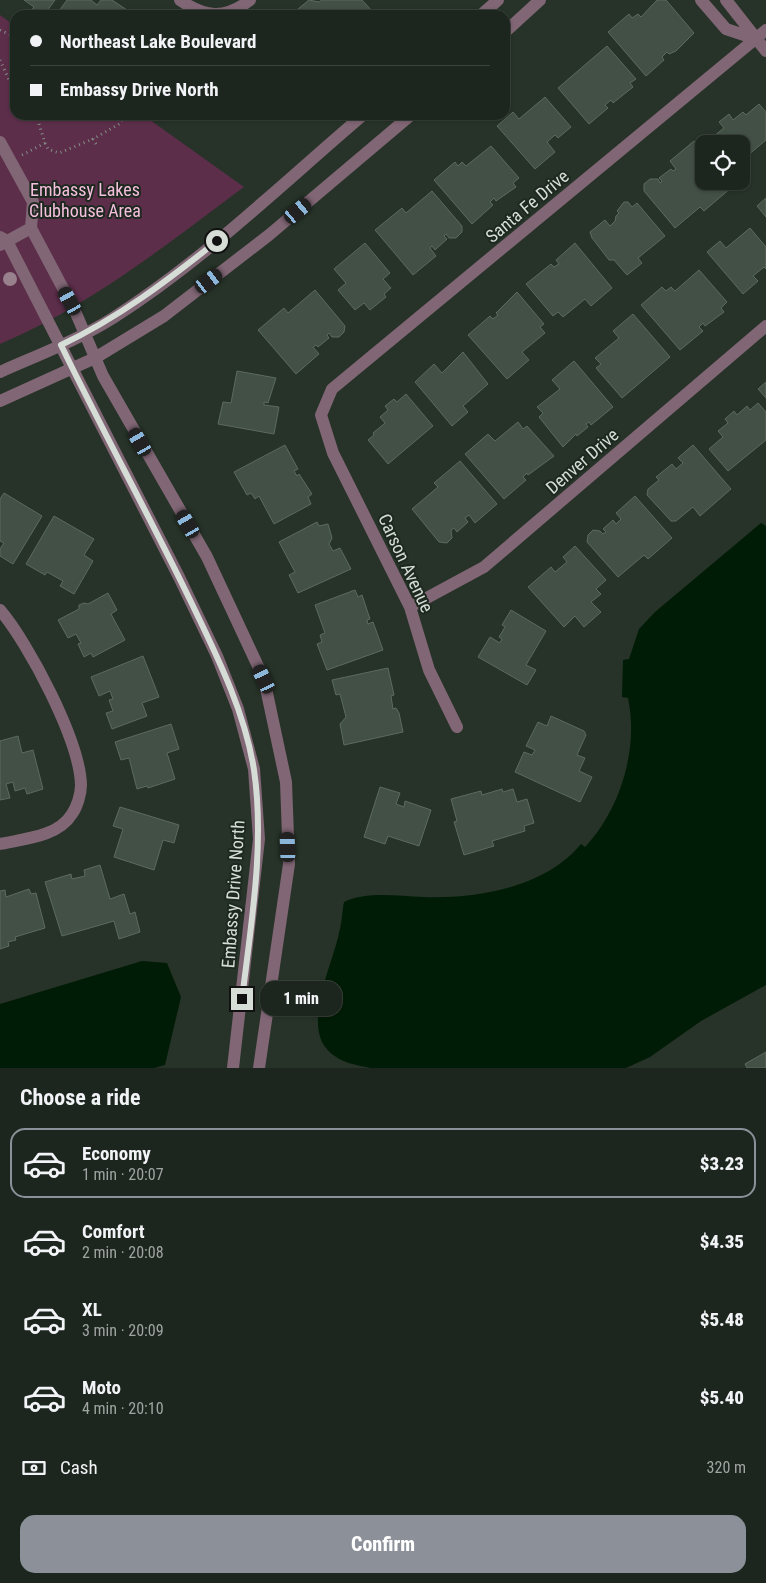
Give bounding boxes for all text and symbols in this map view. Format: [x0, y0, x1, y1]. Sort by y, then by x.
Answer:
text: Northeast Lake Boulevard [60, 30, 256, 53]
text: Embassy Drive North [60, 78, 219, 101]
map controls [695, 135, 750, 190]
button: locate [695, 135, 750, 190]
street label: Santa Fe Drive [481, 165, 573, 247]
park label: Embassy Lakes Clubhouse Area [29, 179, 141, 221]
car [281, 196, 314, 226]
route start [206, 230, 228, 252]
car [192, 266, 225, 296]
car [56, 284, 83, 318]
street label: Denver Drive [542, 424, 622, 498]
car [126, 425, 153, 459]
car [174, 507, 201, 541]
street label: Carson Avenue [374, 510, 438, 616]
car [250, 662, 277, 696]
street label: Embassy Drive North [217, 819, 249, 969]
car [279, 832, 296, 862]
callout: 1 min [260, 982, 342, 1016]
route end [231, 988, 253, 1010]
text: 1 min [283, 989, 319, 1008]
text: Choose a ride [20, 1085, 141, 1110]
icon: car [22, 1141, 67, 1186]
text: Economy [82, 1142, 151, 1165]
text: $3.23 [700, 1152, 744, 1175]
text: 1 min · 20:07 [82, 1165, 164, 1184]
icon: car [22, 1219, 67, 1264]
text: Comfort [82, 1220, 145, 1243]
text: $4.35 [700, 1230, 744, 1253]
text: 2 min · 20:08 [82, 1243, 164, 1262]
icon: car [22, 1297, 67, 1342]
text: XL [82, 1298, 102, 1321]
text: $5.48 [700, 1308, 744, 1331]
text: 3 min · 20:09 [82, 1321, 164, 1340]
icon: car [22, 1375, 67, 1420]
text: Moto [82, 1376, 121, 1399]
text: $5.40 [700, 1386, 744, 1409]
text: 4 min · 20:10 [82, 1399, 164, 1418]
icon: cash [20, 1454, 48, 1482]
text: Cash [60, 1456, 98, 1479]
text: 320 m [707, 1458, 746, 1477]
button: Confirm [20, 1515, 746, 1573]

